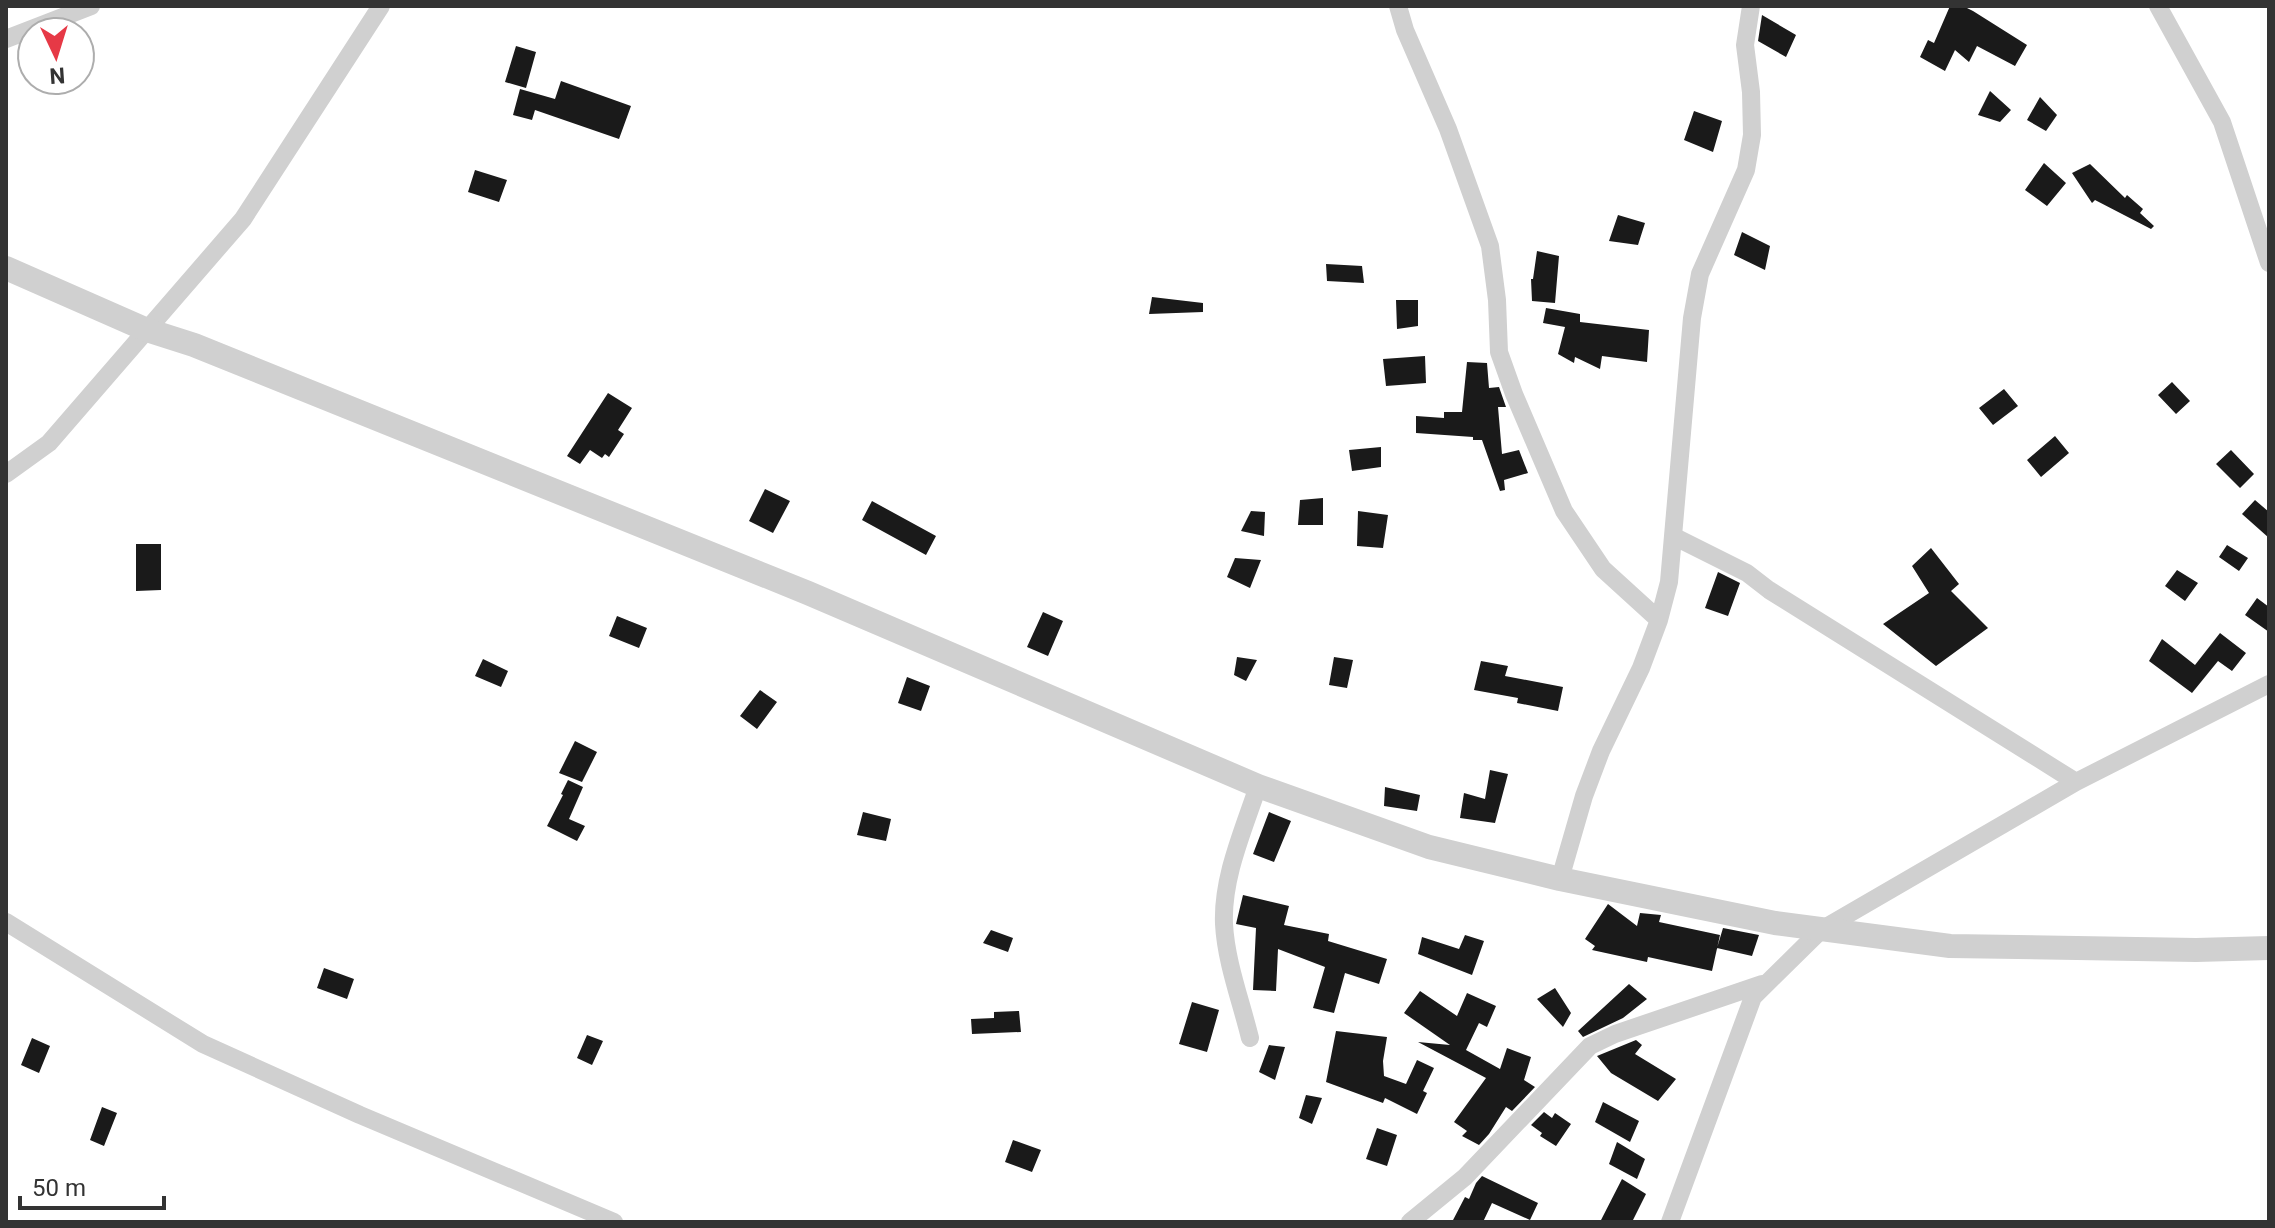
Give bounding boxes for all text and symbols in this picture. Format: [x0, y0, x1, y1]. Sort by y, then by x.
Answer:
north arrow [16, 16, 96, 96]
text: N [49, 62, 66, 88]
scale bar [20, 1160, 164, 1210]
text: 50 m [32, 1174, 86, 1202]

